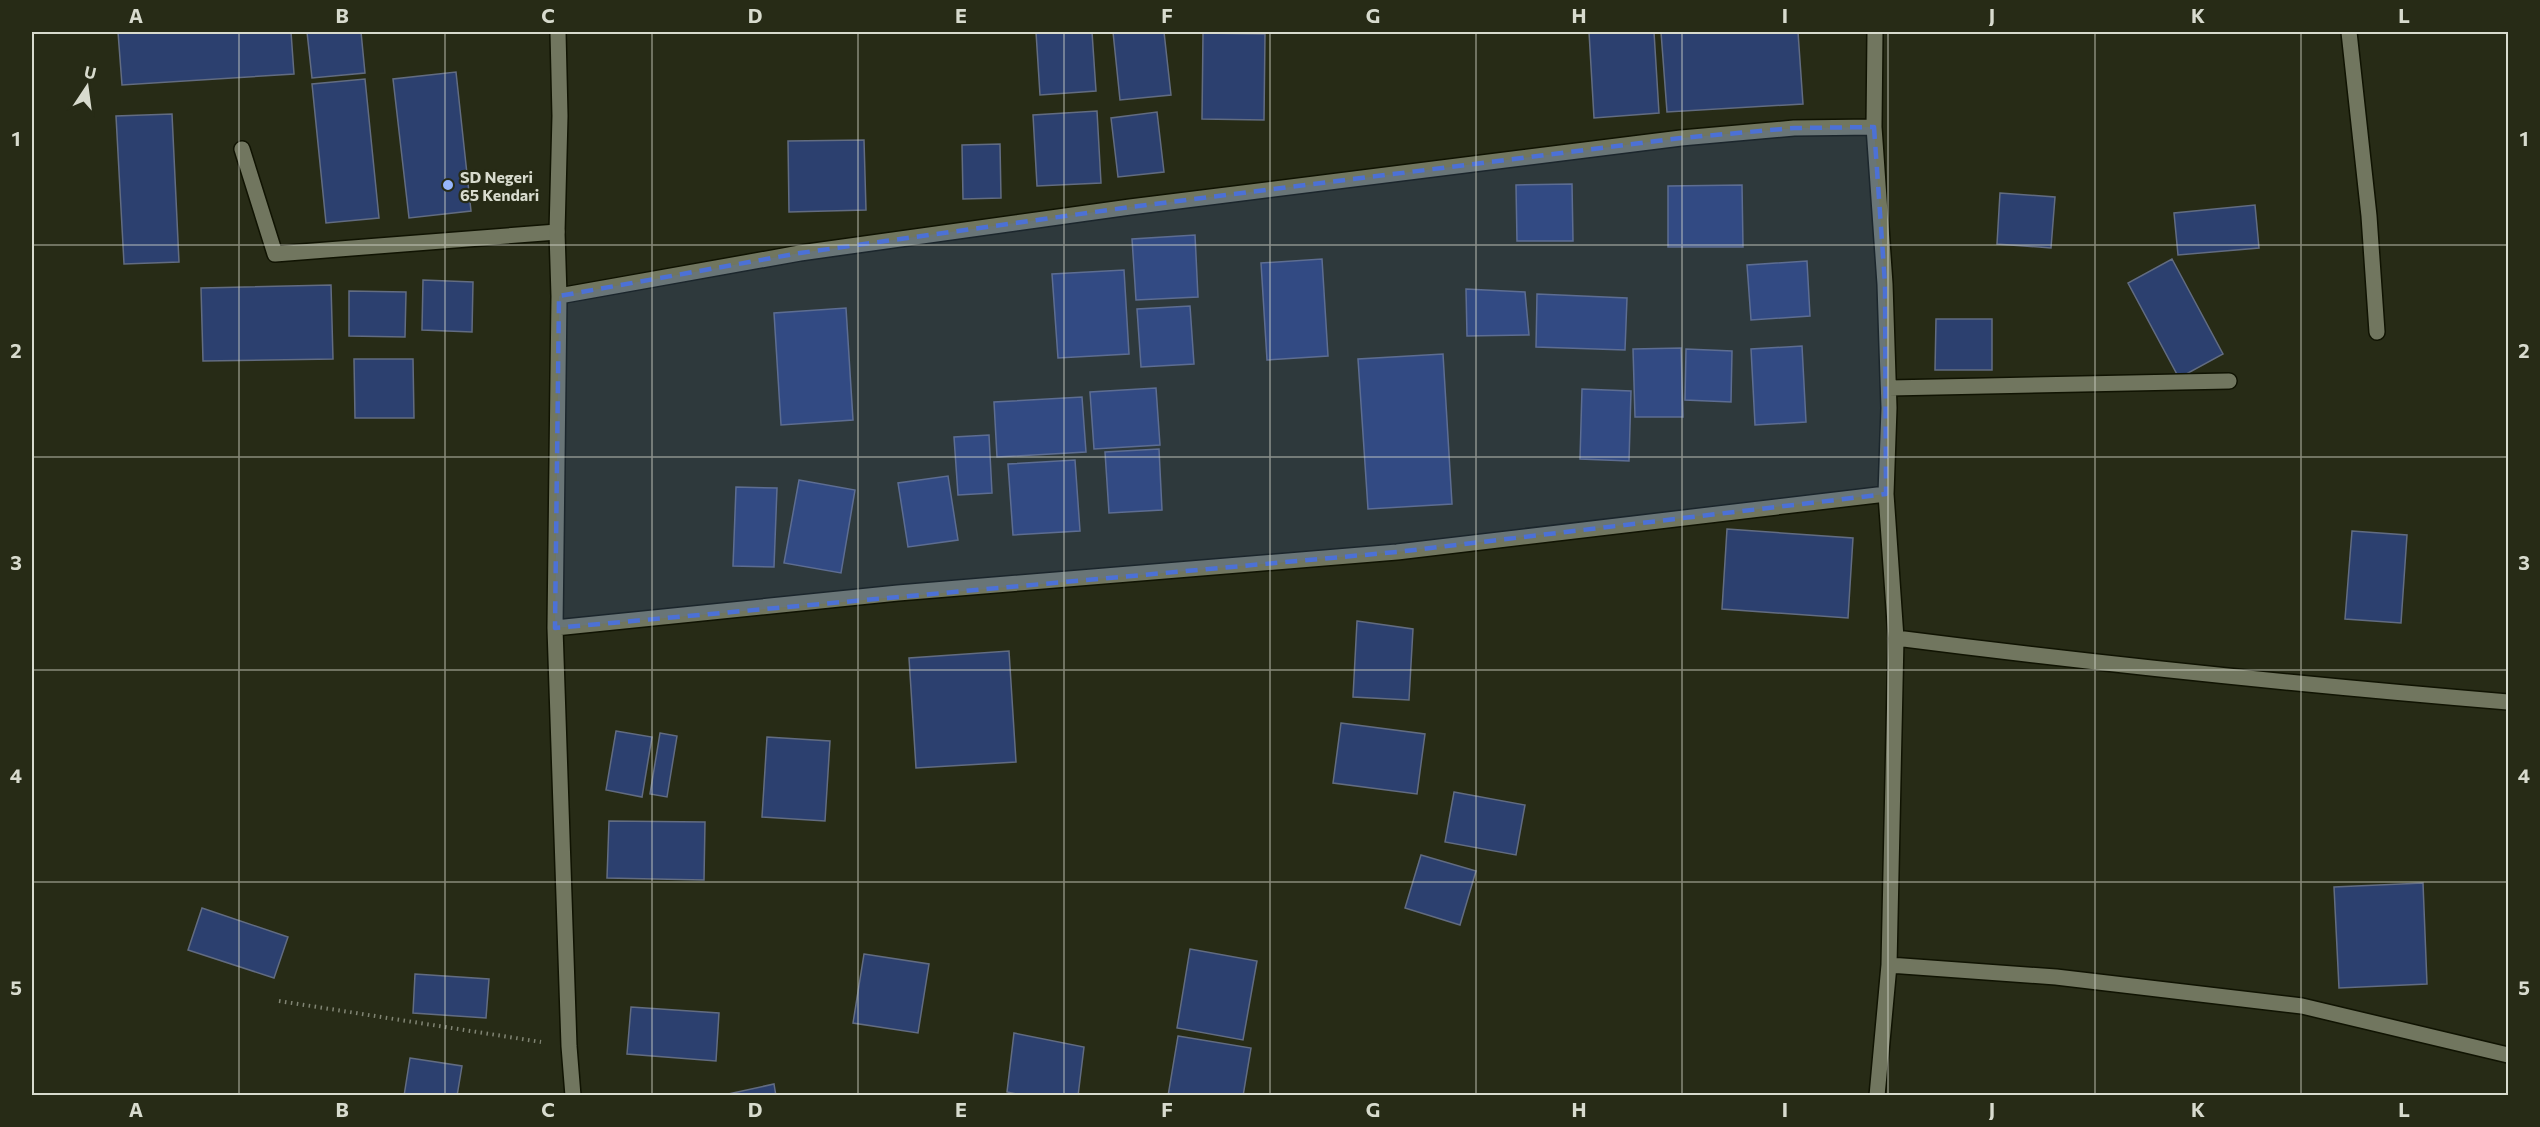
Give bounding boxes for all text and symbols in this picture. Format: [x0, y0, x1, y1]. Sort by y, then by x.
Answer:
text: A [129, 3, 143, 27]
text: B [335, 3, 349, 27]
text: C [541, 3, 555, 27]
text: D [748, 3, 762, 27]
text: E [955, 3, 967, 27]
text: F [1161, 3, 1173, 27]
text: G [1366, 3, 1380, 27]
text: H [1572, 3, 1587, 27]
text: I [1782, 3, 1788, 27]
text: J [1989, 3, 1995, 27]
text: K [2191, 3, 2205, 27]
text: L [2398, 3, 2410, 27]
north arrow [57, 57, 117, 117]
text: U [83, 61, 98, 82]
text: 1 [11, 126, 21, 150]
text: 1 [2519, 126, 2529, 150]
place label: SD Negeri 65 Kendari [460, 167, 539, 204]
marker: SD Negeri 65 Kendari [441, 178, 455, 192]
text: 2 [10, 338, 22, 362]
text: 2 [2518, 338, 2530, 362]
text: 3 [10, 550, 22, 574]
text: 3 [2518, 550, 2530, 574]
text: 4 [10, 763, 22, 787]
text: 4 [2518, 763, 2530, 787]
text: 5 [10, 975, 22, 999]
text: 5 [2518, 975, 2530, 999]
text: A [129, 1097, 143, 1121]
text: B [335, 1097, 349, 1121]
text: C [541, 1097, 555, 1121]
text: D [748, 1097, 762, 1121]
text: E [955, 1097, 967, 1121]
text: F [1161, 1097, 1173, 1121]
text: G [1366, 1097, 1380, 1121]
text: H [1572, 1097, 1587, 1121]
text: I [1782, 1097, 1788, 1121]
text: J [1989, 1097, 1995, 1121]
text: K [2191, 1097, 2205, 1121]
text: L [2398, 1097, 2410, 1121]

